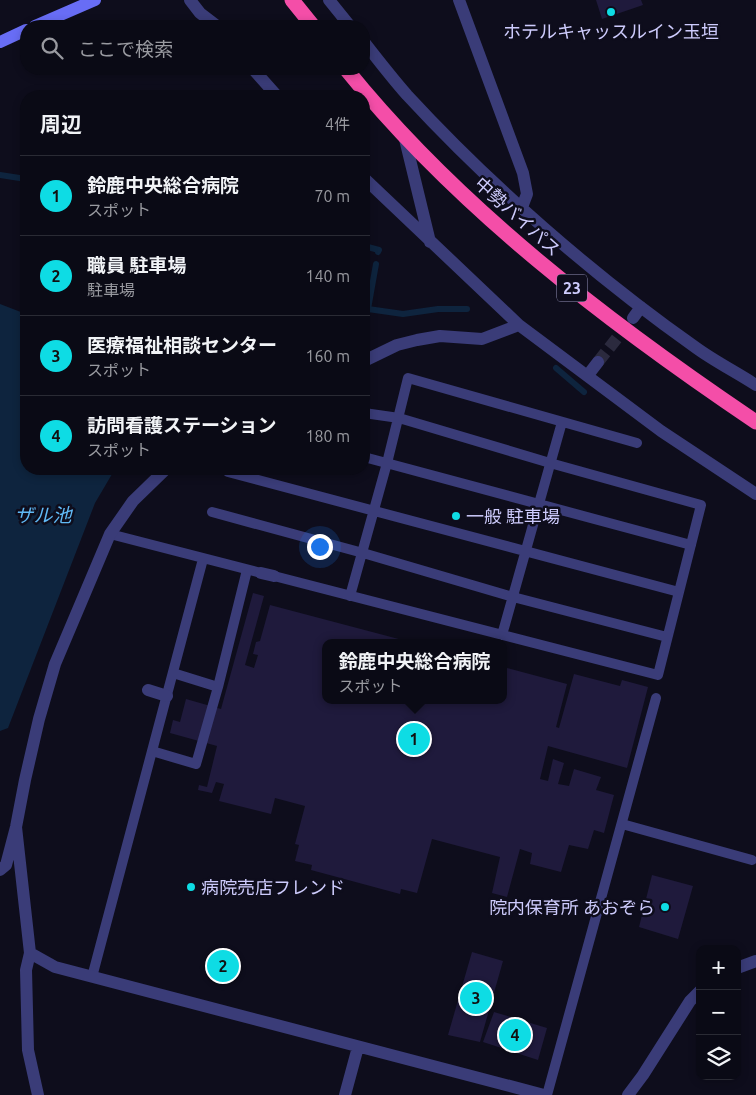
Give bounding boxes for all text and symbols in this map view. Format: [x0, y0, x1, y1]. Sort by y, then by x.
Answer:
marker: ホテルキャッスルイン玉垣 [605, 6, 617, 18]
search box [20, 20, 370, 75]
place label: ホテルキャッスルイン玉垣 [503, 21, 719, 41]
icon: search [38, 34, 66, 62]
text: ここで検索 [78, 38, 173, 60]
text: 周辺 [40, 112, 82, 136]
text: 4件 [325, 115, 350, 133]
street label: 中勢バイパス [471, 173, 565, 259]
text: 鈴鹿中央総合病院 [87, 174, 239, 196]
text: 1 [51, 187, 61, 205]
text: 70 m [314, 187, 350, 205]
text: スポット [87, 201, 151, 219]
text: 職員 駐車場 [87, 254, 187, 276]
text: 2 [51, 267, 61, 285]
text: 140 m [305, 267, 350, 285]
road number: 23 [557, 274, 587, 302]
text: 駐車場 [87, 281, 135, 299]
text: 医療福祉相談センター [87, 334, 277, 356]
text: 3 [51, 347, 61, 365]
text: 160 m [305, 347, 350, 365]
text: スポット [87, 361, 151, 379]
text: 訪問看護ステーション [87, 414, 277, 436]
text: 4 [51, 427, 61, 445]
text: 180 m [305, 427, 350, 445]
text: スポット [87, 441, 151, 459]
water label: ザル池 [14, 504, 73, 526]
place label: 一般 駐車場 [466, 506, 560, 526]
marker: 一般 駐車場 [450, 510, 462, 522]
your location [307, 534, 333, 560]
popup [322, 639, 507, 704]
text: 鈴鹿中央総合病院 [338, 650, 491, 672]
text: スポット [338, 677, 403, 695]
pin: 1 [398, 720, 430, 758]
place label: 病院売店フレンド [201, 877, 345, 897]
marker: 病院売店フレンド [185, 881, 197, 893]
place label: 院内保育所 あおぞら [489, 897, 655, 917]
marker: 院内保育所 あおぞら [659, 901, 671, 913]
map controls [696, 945, 741, 1080]
button: + [696, 945, 741, 990]
pin: 2 [207, 947, 239, 985]
pin: 3 [460, 979, 492, 1017]
button: − [696, 990, 741, 1035]
pin: 4 [499, 1016, 531, 1054]
button: layers [696, 1035, 741, 1080]

